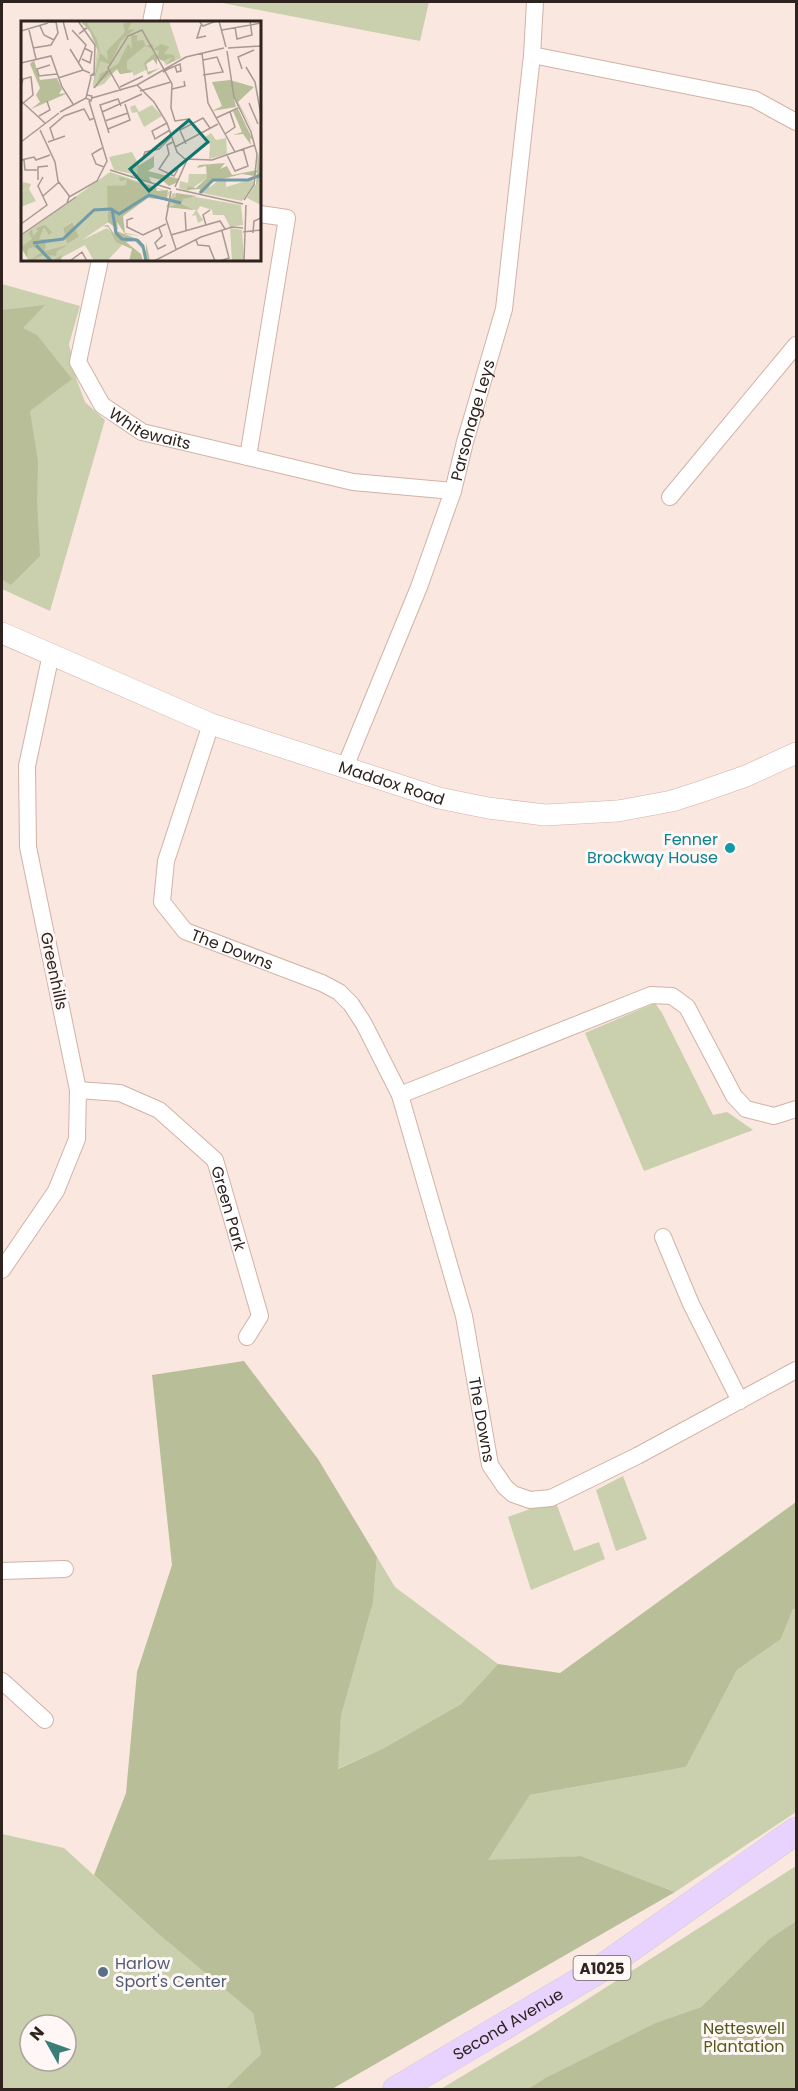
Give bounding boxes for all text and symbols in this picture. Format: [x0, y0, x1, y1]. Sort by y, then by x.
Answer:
inset map [21, 21, 261, 261]
street label: Parsonage Leys [444, 357, 500, 483]
street label: Whitewaits [104, 401, 193, 455]
street label: Maddox Road [336, 755, 448, 811]
place label: Fenner Brockway House [587, 828, 718, 869]
marker: Fenner Brockway House [723, 841, 737, 855]
street label: The Downs [188, 923, 277, 975]
street label: Greenhills [35, 930, 73, 1012]
street label: Green Park [206, 1163, 252, 1254]
street label: The Downs [463, 1375, 501, 1464]
place label: Harlow Sport's Center [115, 1952, 227, 1993]
road number: A1025 [574, 1956, 630, 1980]
marker: Harlow Sport's Center [96, 1965, 110, 1979]
street label: Second Avenue [448, 1982, 567, 2065]
north arrow [18, 2013, 78, 2073]
park label: Netteswell Plantation [703, 2017, 785, 2058]
text: N [24, 2022, 50, 2046]

